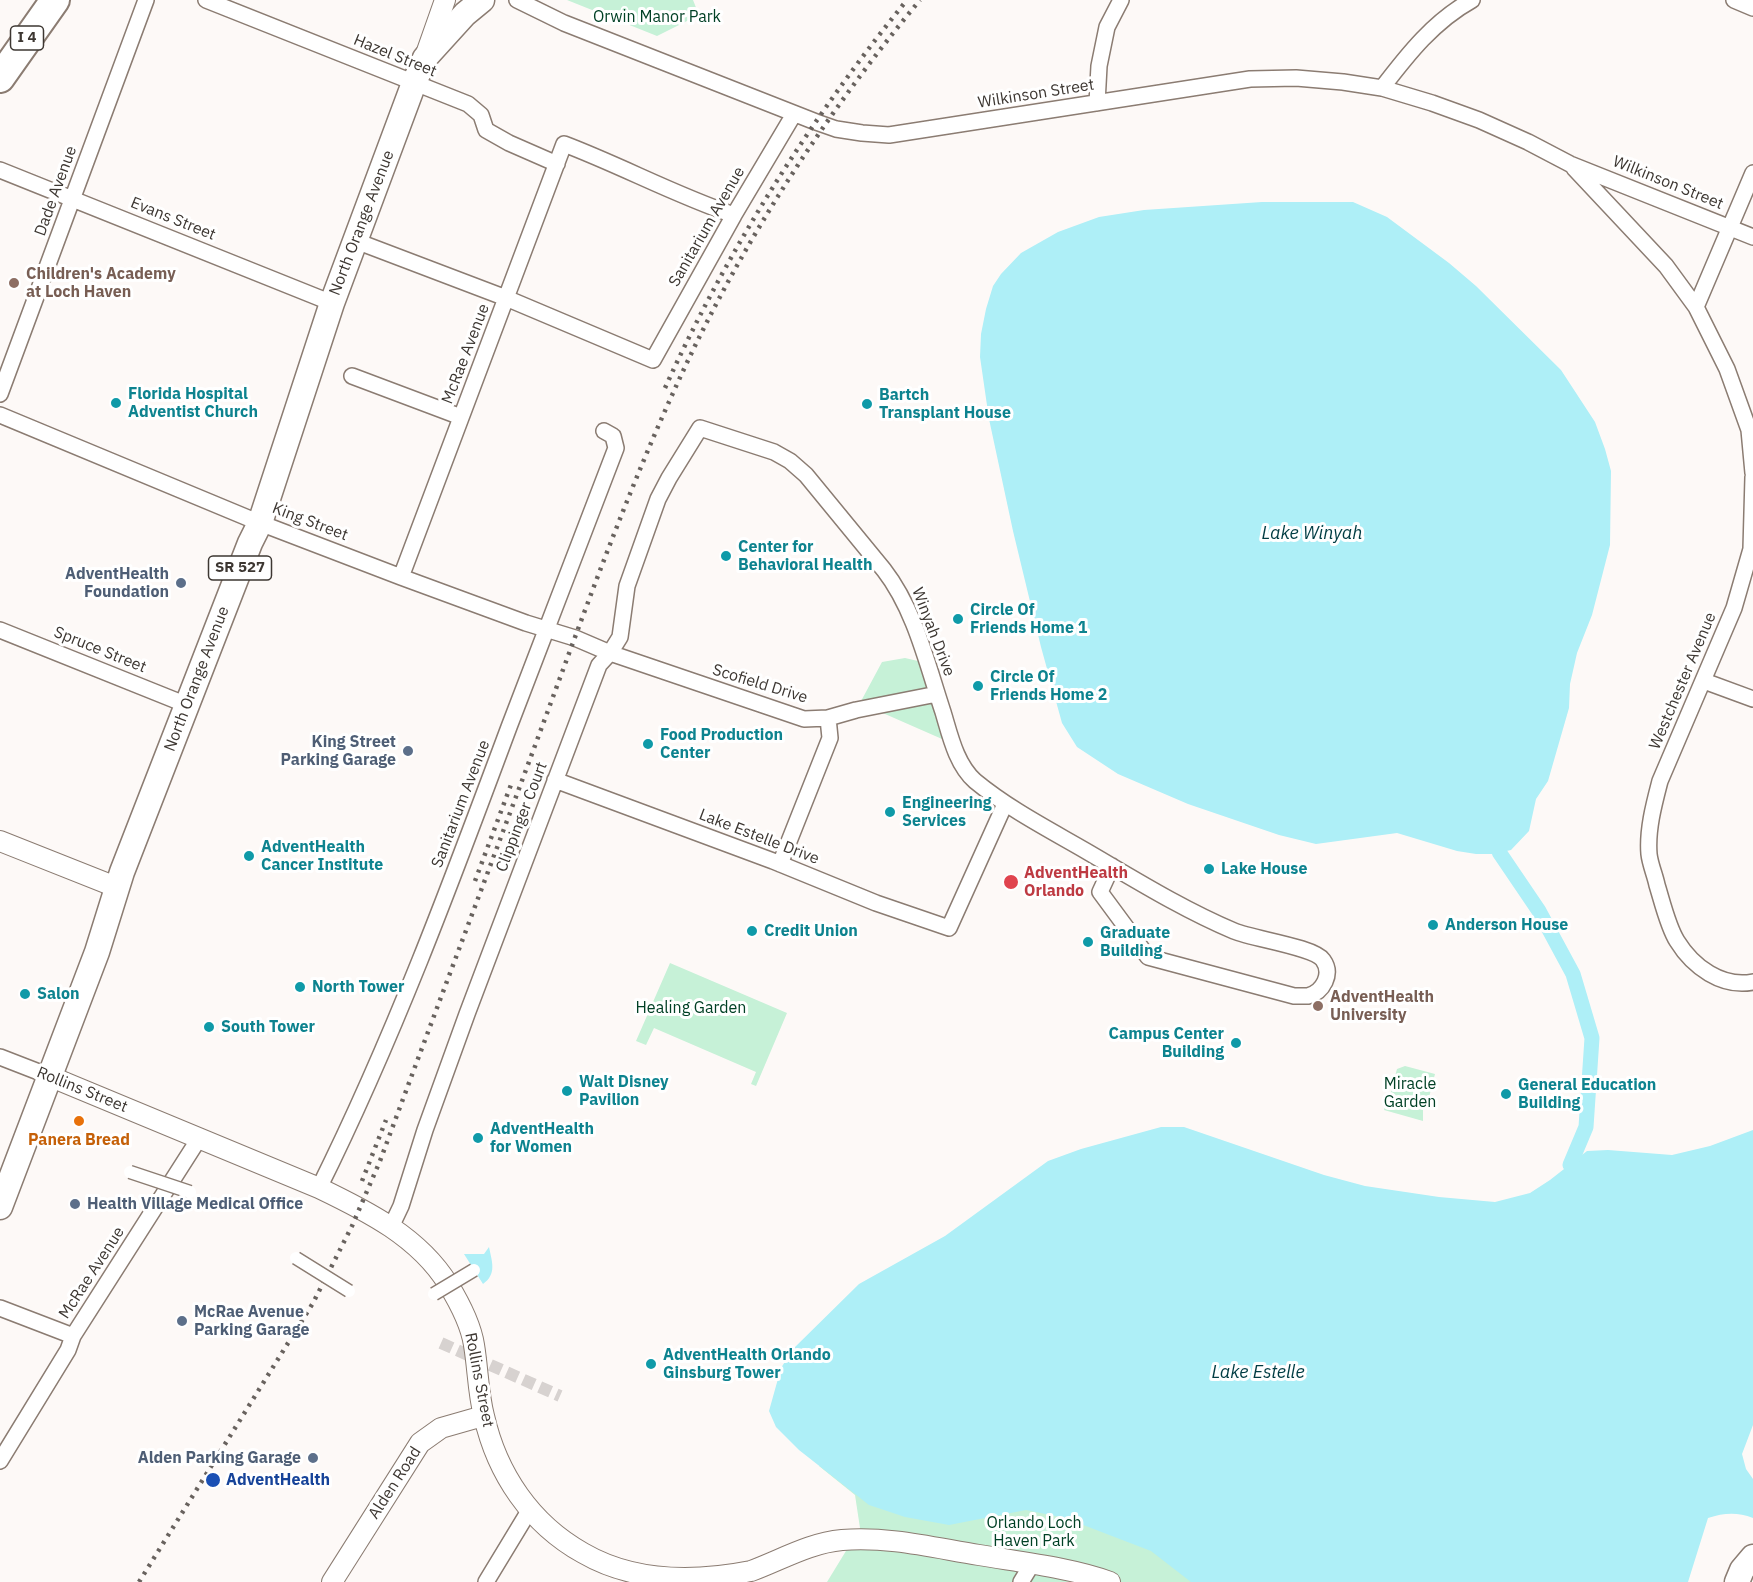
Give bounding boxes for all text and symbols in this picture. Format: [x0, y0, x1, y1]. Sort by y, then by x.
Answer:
park label: Orwin Manor Park [593, 7, 721, 27]
road number: I 4 [10, 26, 44, 50]
street label: Hazel Street [351, 31, 439, 81]
street label: Wilkinson Street [976, 75, 1096, 113]
street label: Dade Avenue [31, 143, 81, 239]
street label: North Orange Avenue [325, 148, 399, 298]
street label: Wilkinson Street [1610, 152, 1726, 214]
street label: Sanitarium Avenue [665, 164, 749, 290]
street label: Evans Street [128, 193, 218, 245]
place label: Children's Academy at Loch Haven [26, 264, 176, 302]
marker: Children's Academy at Loch Haven [7, 276, 21, 290]
street label: McRae Avenue [438, 301, 494, 407]
place label: Florida Hospital Adventist Church [128, 384, 258, 422]
place label: Bartch Transplant House [879, 385, 1011, 423]
marker: Florida Hospital Adventist Church [109, 396, 123, 410]
marker: Bartch Transplant House [860, 397, 874, 411]
street label: King Street [270, 499, 350, 545]
water label: Lake Winyah [1262, 523, 1362, 545]
place label: Center for Behavioral Health [738, 537, 872, 575]
marker: Center for Behavioral Health [719, 549, 733, 563]
road number: SR 527 [208, 556, 272, 580]
place label: AdventHealth Foundation [65, 564, 169, 602]
marker: AdventHealth Foundation [174, 576, 188, 590]
street label: Winyah Drive [907, 585, 959, 679]
place label: Circle Of Friends Home 1 [970, 600, 1087, 638]
street label: North Orange Avenue [160, 604, 234, 754]
street label: Westchester Avenue [1645, 610, 1721, 752]
marker: Circle Of Friends Home 1 [951, 612, 965, 626]
street label: Spruce Street [51, 623, 149, 677]
street label: Scofield Drive [710, 660, 810, 708]
place label: Circle Of Friends Home 2 [990, 667, 1107, 705]
marker: Circle Of Friends Home 2 [971, 679, 985, 693]
place label: Food Production Center [660, 725, 783, 763]
place label: King Street Parking Garage [281, 732, 396, 770]
street label: Sanitarium Avenue [428, 737, 494, 871]
marker: Food Production Center [641, 737, 655, 751]
marker: King Street Parking Garage [401, 744, 415, 758]
street label: Clippinger Court [492, 759, 552, 875]
place label: Engineering Services [902, 793, 992, 831]
street label: Lake Estelle Drive [696, 805, 822, 869]
marker: Engineering Services [883, 805, 897, 819]
place label: AdventHealth Cancer Institute [261, 837, 383, 875]
marker: AdventHealth Cancer Institute [242, 849, 256, 863]
place label: Lake House [1221, 859, 1307, 879]
marker: Lake House [1202, 862, 1216, 876]
place label: AdventHealth Orlando [1024, 863, 1128, 901]
marker: AdventHealth Orlando [1002, 873, 1020, 891]
place label: Anderson House [1445, 915, 1568, 935]
marker: Anderson House [1426, 918, 1440, 932]
place label: Credit Union [764, 921, 858, 941]
place label: Graduate Building [1100, 923, 1170, 961]
marker: Credit Union [745, 924, 759, 938]
marker: Graduate Building [1081, 935, 1095, 949]
place label: North Tower [312, 977, 404, 997]
marker: North Tower [293, 980, 307, 994]
place label: Salon [37, 984, 79, 1004]
marker: Salon [18, 987, 32, 1001]
place label: AdventHealth University [1330, 987, 1434, 1025]
park label: Healing Garden [636, 998, 746, 1018]
marker: AdventHealth University [1311, 999, 1325, 1013]
place label: South Tower [221, 1017, 315, 1037]
marker: South Tower [202, 1020, 216, 1034]
place label: Campus Center Building [1109, 1024, 1224, 1062]
marker: Campus Center Building [1229, 1036, 1243, 1050]
street label: Rollins Street [34, 1063, 130, 1117]
place label: Walt Disney Pavilion [579, 1072, 669, 1110]
park label: Miracle Garden [1384, 1074, 1436, 1112]
place label: General Education Building [1518, 1075, 1656, 1113]
marker: Walt Disney Pavilion [560, 1084, 574, 1098]
marker: General Education Building [1499, 1087, 1513, 1101]
marker: Panera Bread [72, 1114, 86, 1128]
place label: AdventHealth for Women [490, 1119, 594, 1157]
place label: Panera Bread [28, 1130, 130, 1150]
marker: AdventHealth for Women [471, 1131, 485, 1145]
place label: Health Village Medical Office [87, 1194, 303, 1214]
marker: Health Village Medical Office [68, 1197, 82, 1211]
street label: McRae Avenue [55, 1223, 129, 1323]
place label: McRae Avenue Parking Garage [194, 1302, 309, 1340]
marker: McRae Avenue Parking Garage [175, 1314, 189, 1328]
street label: Rollins Street [460, 1331, 498, 1429]
place label: AdventHealth Orlando Ginsburg Tower [663, 1345, 831, 1383]
marker: AdventHealth Orlando Ginsburg Tower [644, 1357, 658, 1371]
water label: Lake Estelle [1211, 1362, 1305, 1384]
street label: Alden Road [365, 1443, 425, 1523]
place label: Alden Parking Garage [138, 1448, 301, 1468]
marker: Alden Parking Garage [306, 1451, 320, 1465]
place label: AdventHealth [226, 1470, 330, 1490]
marker: AdventHealth [204, 1471, 222, 1489]
park label: Orlando Loch Haven Park [986, 1513, 1082, 1551]

